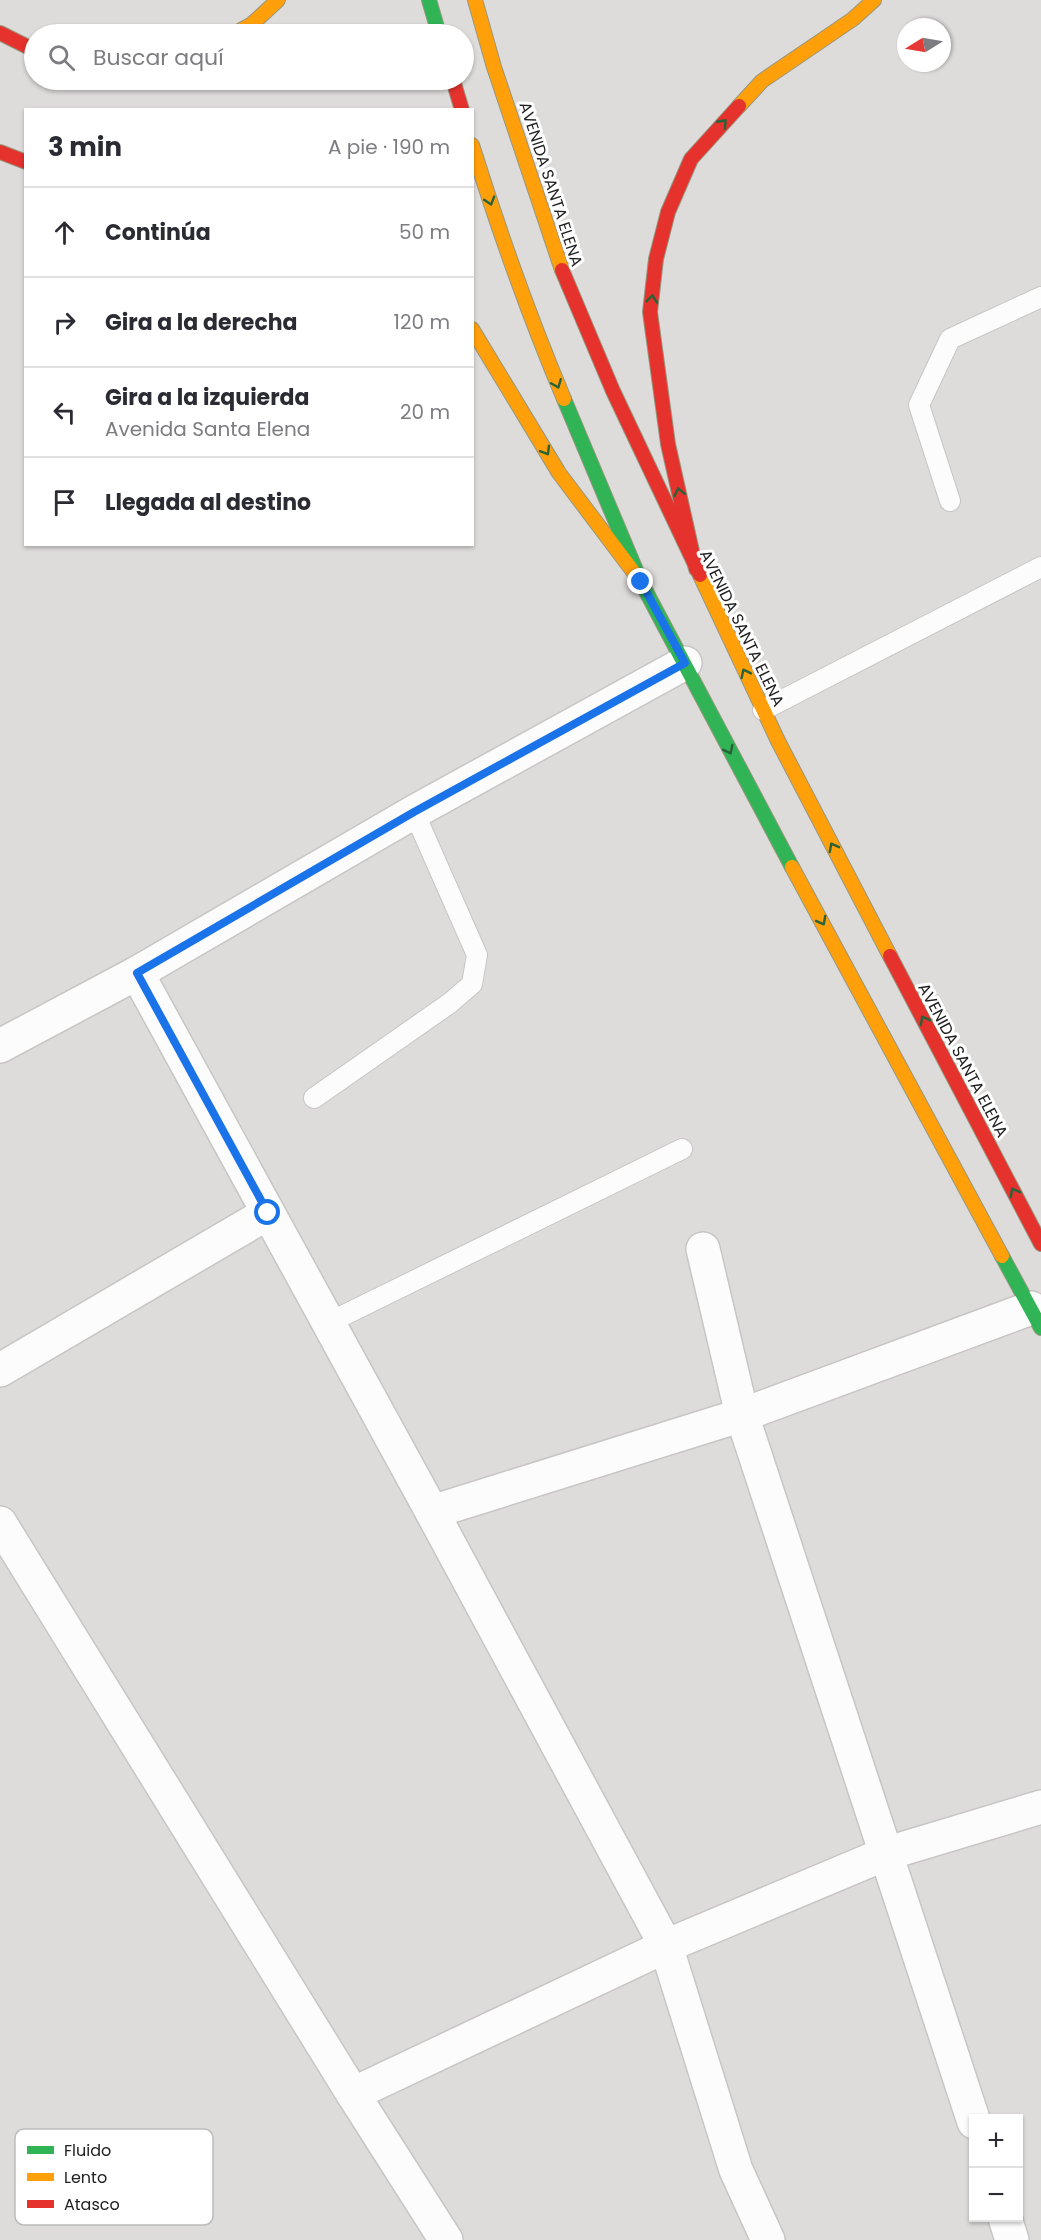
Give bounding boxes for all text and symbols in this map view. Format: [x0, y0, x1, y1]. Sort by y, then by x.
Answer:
north arrow [897, 18, 951, 72]
search box [24, 24, 474, 90]
icon: search [45, 41, 78, 74]
text: Buscar aquí [93, 42, 224, 73]
street label: AVENIDA SANTA ELENA [514, 99, 589, 269]
one-way arrow [716, 119, 727, 130]
text: 3 min [48, 129, 122, 165]
text: A pie · 190 m [328, 133, 450, 161]
one-way arrow [483, 195, 495, 206]
icon: ahead [48, 216, 81, 249]
text: Continúa [105, 217, 211, 248]
text: 50 m [399, 218, 450, 246]
one-way arrow [645, 294, 658, 304]
icon: right [48, 306, 81, 339]
text: Gira a la derecha [105, 307, 298, 338]
text: 120 m [394, 308, 450, 336]
one-way arrow [550, 377, 562, 388]
text: Gira a la izquierda [105, 382, 309, 413]
icon: left [48, 396, 81, 429]
text: 20 m [400, 398, 450, 426]
text: Avenida Santa Elena [105, 415, 310, 443]
one-way arrow [538, 445, 550, 455]
icon: arrive [48, 486, 81, 519]
text: Llegada al destino [105, 487, 311, 518]
one-way arrow [673, 487, 686, 497]
street label: AVENIDA SANTA ELENA [694, 546, 790, 710]
route end [627, 568, 653, 594]
one-way arrow [741, 668, 753, 679]
one-way arrow [722, 743, 734, 754]
one-way arrow [828, 842, 840, 853]
one-way arrow [815, 915, 826, 925]
street label: AVENIDA SANTA ELENA [913, 979, 1014, 1141]
one-way arrow [920, 1015, 931, 1026]
one-way arrow [1010, 1188, 1021, 1199]
route start [254, 1199, 280, 1225]
map controls [969, 2114, 1023, 2222]
button: + [969, 2114, 1023, 2168]
legend [15, 2129, 213, 2225]
text: Fluido [64, 2139, 111, 2162]
text: Lento [64, 2166, 107, 2189]
button: − [969, 2168, 1023, 2222]
text: Atasco [64, 2193, 120, 2216]

